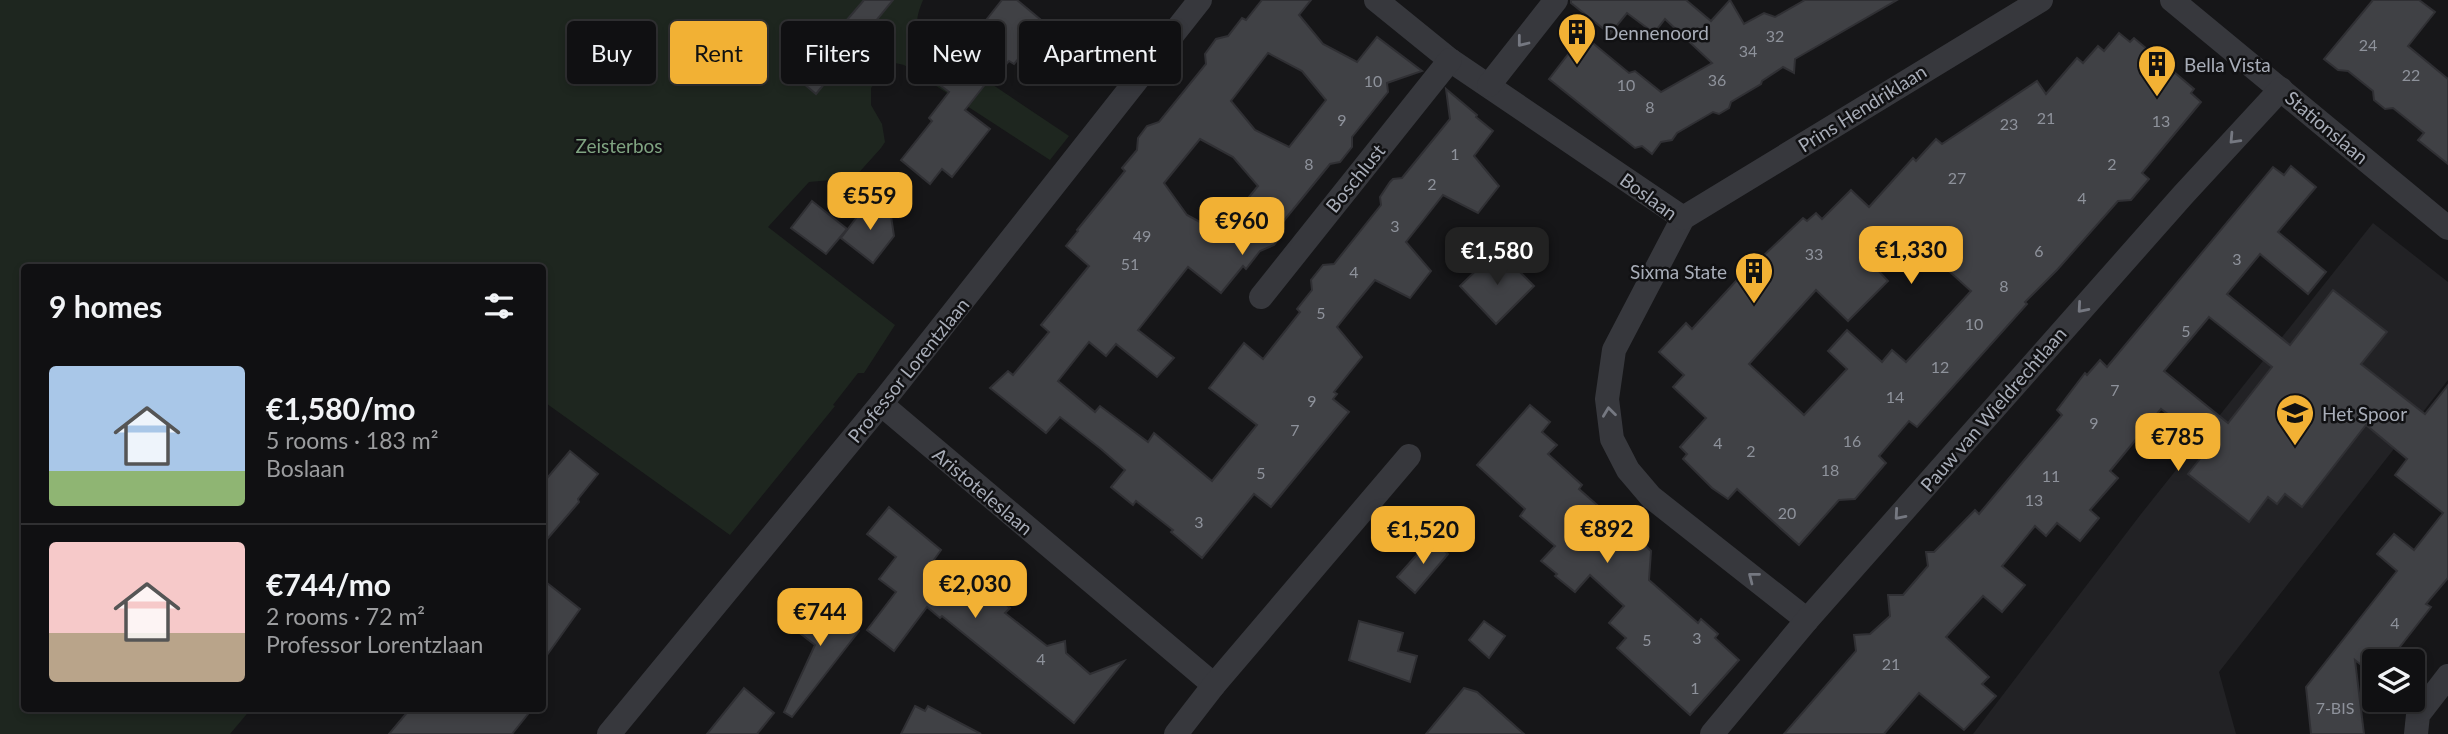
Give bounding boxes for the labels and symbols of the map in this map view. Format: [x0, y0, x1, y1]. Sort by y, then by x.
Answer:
building icon: Dennenoord [1556, 11, 1598, 66]
place label: Dennenoord [1604, 21, 1709, 44]
house number: 32 [1766, 26, 1784, 45]
one-way arrow [1518, 35, 1531, 47]
house number: 24 [2359, 35, 2377, 54]
house number: 34 [1739, 41, 1757, 60]
building icon: Bella Vista [2136, 43, 2178, 98]
place label: Bella Vista [2184, 53, 2271, 76]
street label: Prins Hendriklaan [1794, 59, 1930, 157]
house number: 22 [2402, 65, 2420, 84]
house number: 36 [1708, 70, 1726, 89]
house number: 10 [1364, 71, 1382, 90]
house number: 10 [1617, 75, 1635, 94]
street label: Stationslaan [2281, 86, 2373, 168]
house number: 8 [1645, 97, 1655, 116]
house number: 21 [2037, 108, 2055, 127]
house number: 9 [1337, 110, 1347, 129]
house number: 13 [2152, 111, 2170, 130]
house number: 23 [2000, 114, 2018, 133]
one-way arrow [2230, 131, 2243, 144]
park label: Zeisterbos [575, 134, 663, 157]
street label: Boschlust [1321, 139, 1390, 217]
house number: 1 [1450, 144, 1460, 163]
house number: 8 [1304, 154, 1314, 173]
house number: 2 [2107, 154, 2117, 173]
street label: Boslaan [1616, 168, 1682, 224]
house number: 27 [1948, 168, 1966, 187]
pin: €559 [829, 173, 911, 232]
house number: 2 [1427, 174, 1437, 193]
house number: 4 [2077, 188, 2087, 207]
pin: €960 [1201, 198, 1283, 257]
house number: 3 [1390, 216, 1400, 235]
house number: 49 [1133, 226, 1151, 245]
pin: €1,330 [1854, 226, 1968, 286]
pin: €1,580 [1440, 228, 1554, 287]
house number: 6 [2034, 241, 2044, 260]
house number: 33 [1805, 244, 1823, 263]
house number: 3 [2232, 249, 2242, 268]
building icon: Sixma State [1733, 250, 1775, 305]
house number: 51 [1121, 254, 1139, 273]
place label: Sixma State [1630, 260, 1727, 283]
house number: 4 [1349, 262, 1359, 281]
house number: 8 [1999, 276, 2009, 295]
street label: Professor Lorentzlaan [843, 293, 973, 447]
one-way arrow [2078, 300, 2091, 313]
house number: 5 [1316, 303, 1326, 322]
house number: 10 [1965, 314, 1983, 333]
house number: 5 [2181, 321, 2191, 340]
street label: Pauw van Wieldrechtlaan [1915, 322, 2071, 496]
house number: 12 [1931, 357, 1949, 376]
house number: 7 [2110, 380, 2120, 399]
house number: 14 [1886, 387, 1904, 406]
house number: 9 [1307, 391, 1317, 410]
school or university icon: Het Spoor [2274, 392, 2316, 447]
place label: Het Spoor [2322, 402, 2407, 425]
one-way arrow [1602, 406, 1617, 418]
house number: 9 [2089, 413, 2099, 432]
pin: €785 [2137, 414, 2219, 473]
house number: 7 [1290, 420, 1300, 439]
house number: 16 [1843, 431, 1861, 450]
house number: 4 [1713, 433, 1723, 452]
house number: 2 [1746, 441, 1756, 460]
street label: Aristoteleslaan [928, 443, 1038, 539]
house number: 18 [1821, 460, 1839, 479]
house number: 5 [1256, 463, 1266, 482]
house number: 11 [2042, 466, 2060, 485]
house number: 13 [2025, 490, 2043, 509]
house number: 20 [1778, 503, 1796, 522]
pin: €892 [1566, 505, 1648, 565]
pin: €1,520 [1366, 506, 1480, 566]
one-way arrow [1895, 507, 1907, 520]
house number: 3 [1194, 512, 1204, 531]
pin: €2,030 [918, 560, 1032, 620]
one-way arrow [1749, 573, 1761, 586]
pin: €744 [779, 588, 861, 648]
house number: 4 [2390, 613, 2400, 632]
house number: 3 [1692, 628, 1702, 647]
house number: 5 [1642, 630, 1652, 649]
house number: 4 [1036, 649, 1046, 668]
house number: 21 [1882, 654, 1900, 673]
house number: 1 [1690, 678, 1700, 697]
house number: 7-BIS [2316, 698, 2354, 717]

